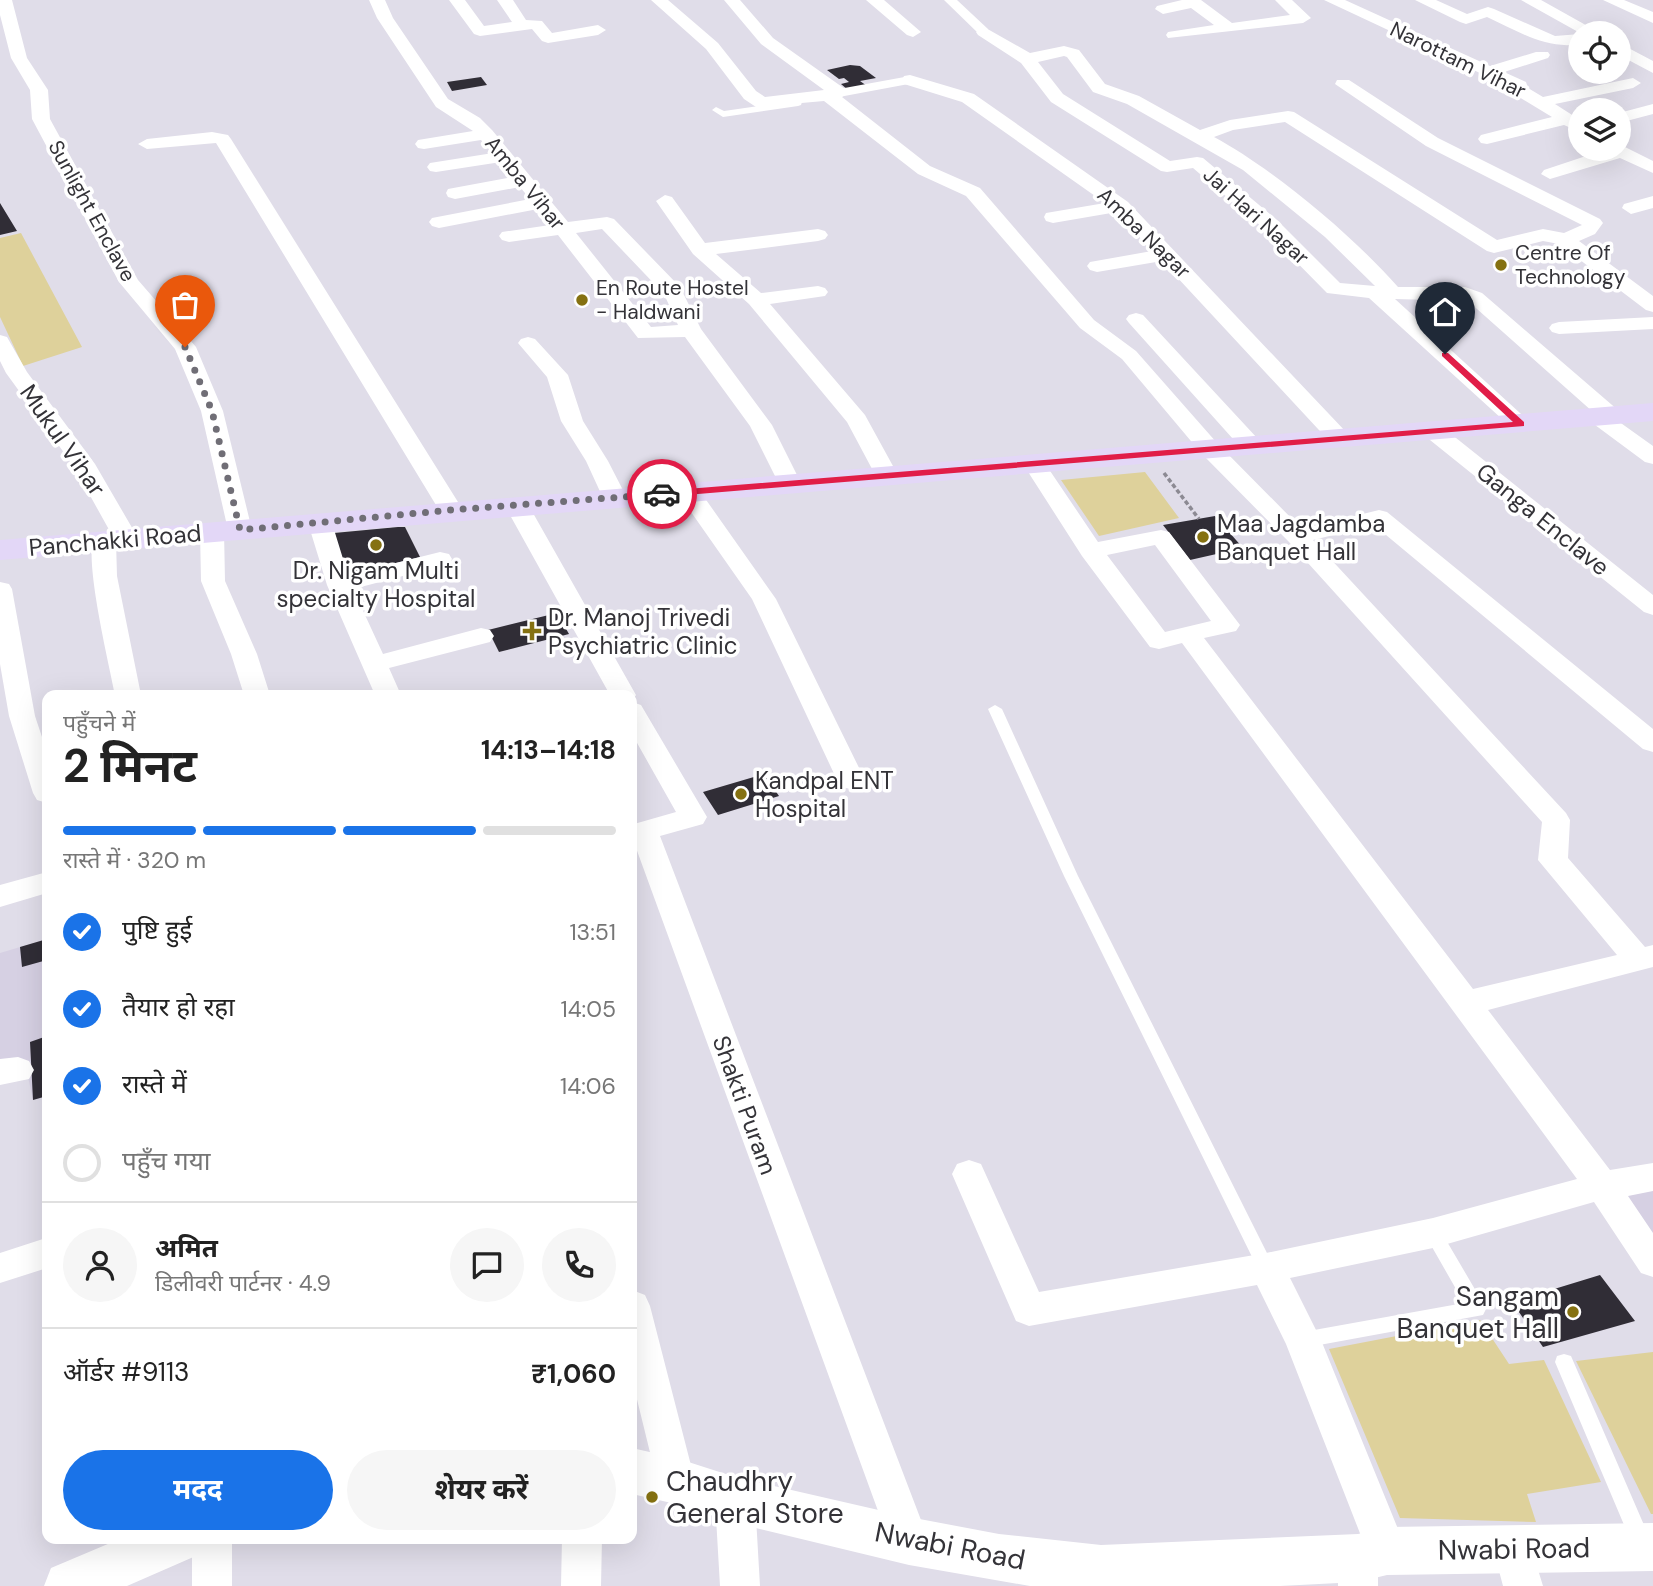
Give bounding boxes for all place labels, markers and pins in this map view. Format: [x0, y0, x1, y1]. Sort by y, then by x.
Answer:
place label: Centre Of Technology [1515, 239, 1626, 291]
marker: Centre Of Technology [1493, 257, 1509, 273]
place label: En Route Hostel - Haldwani [596, 274, 749, 326]
pin [155, 275, 215, 347]
pin [1415, 282, 1475, 354]
marker: En Route Hostel - Haldwani [574, 292, 590, 308]
place label: Maa Jagdamba Banquet Hall [1217, 508, 1385, 567]
marker: Maa Jagdamba Banquet Hall [1195, 529, 1211, 545]
marker: Dr. Nigam Multi specialty Hospital [368, 537, 384, 553]
place label: Dr. Nigam Multi specialty Hospital [277, 555, 475, 614]
place label: Dr. Manoj Trivedi Psychiatric Clinic [548, 602, 737, 661]
marker: Dr. Manoj Trivedi Psychiatric Clinic [522, 621, 542, 641]
place label: Kandpal ENT Hospital [755, 765, 894, 824]
marker: Kandpal ENT Hospital [733, 786, 749, 802]
place label: Sangam Banquet Hall [1397, 1278, 1559, 1347]
marker: Sangam Banquet Hall [1565, 1304, 1581, 1320]
place label: Chaudhry General Store [666, 1463, 844, 1532]
marker: Chaudhry General Store [644, 1489, 660, 1505]

